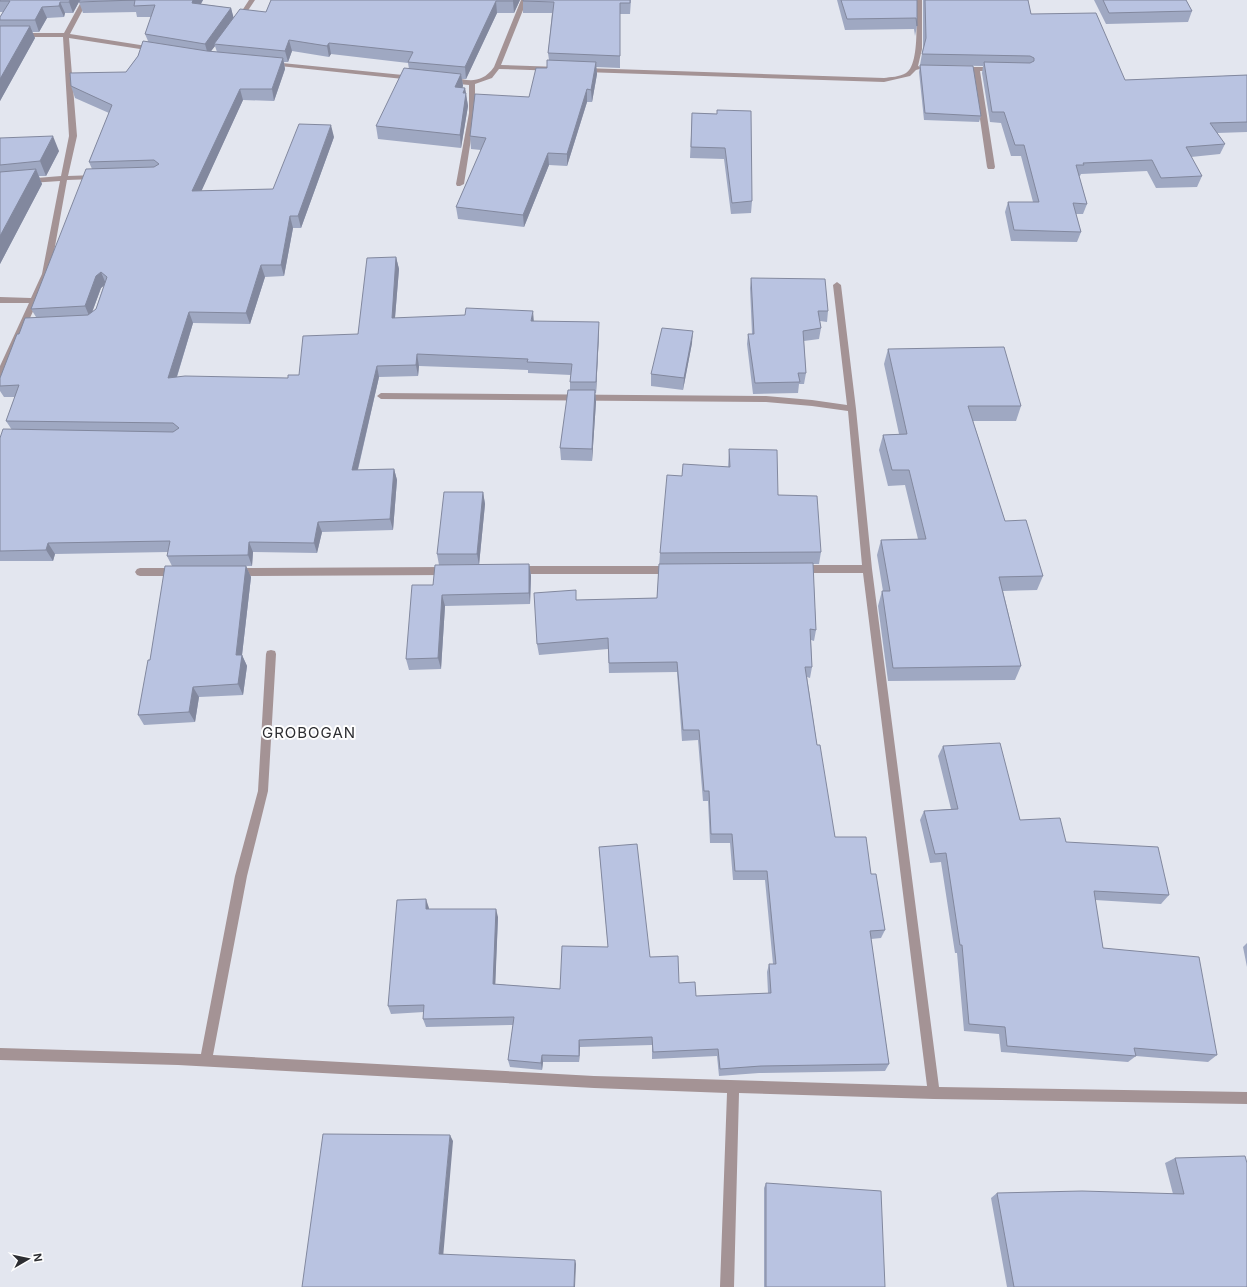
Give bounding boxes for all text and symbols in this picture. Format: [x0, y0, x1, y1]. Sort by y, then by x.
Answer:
district label: GROBOGAN [262, 723, 356, 742]
north arrow [8, 1239, 48, 1279]
text: N [30, 1252, 45, 1263]

